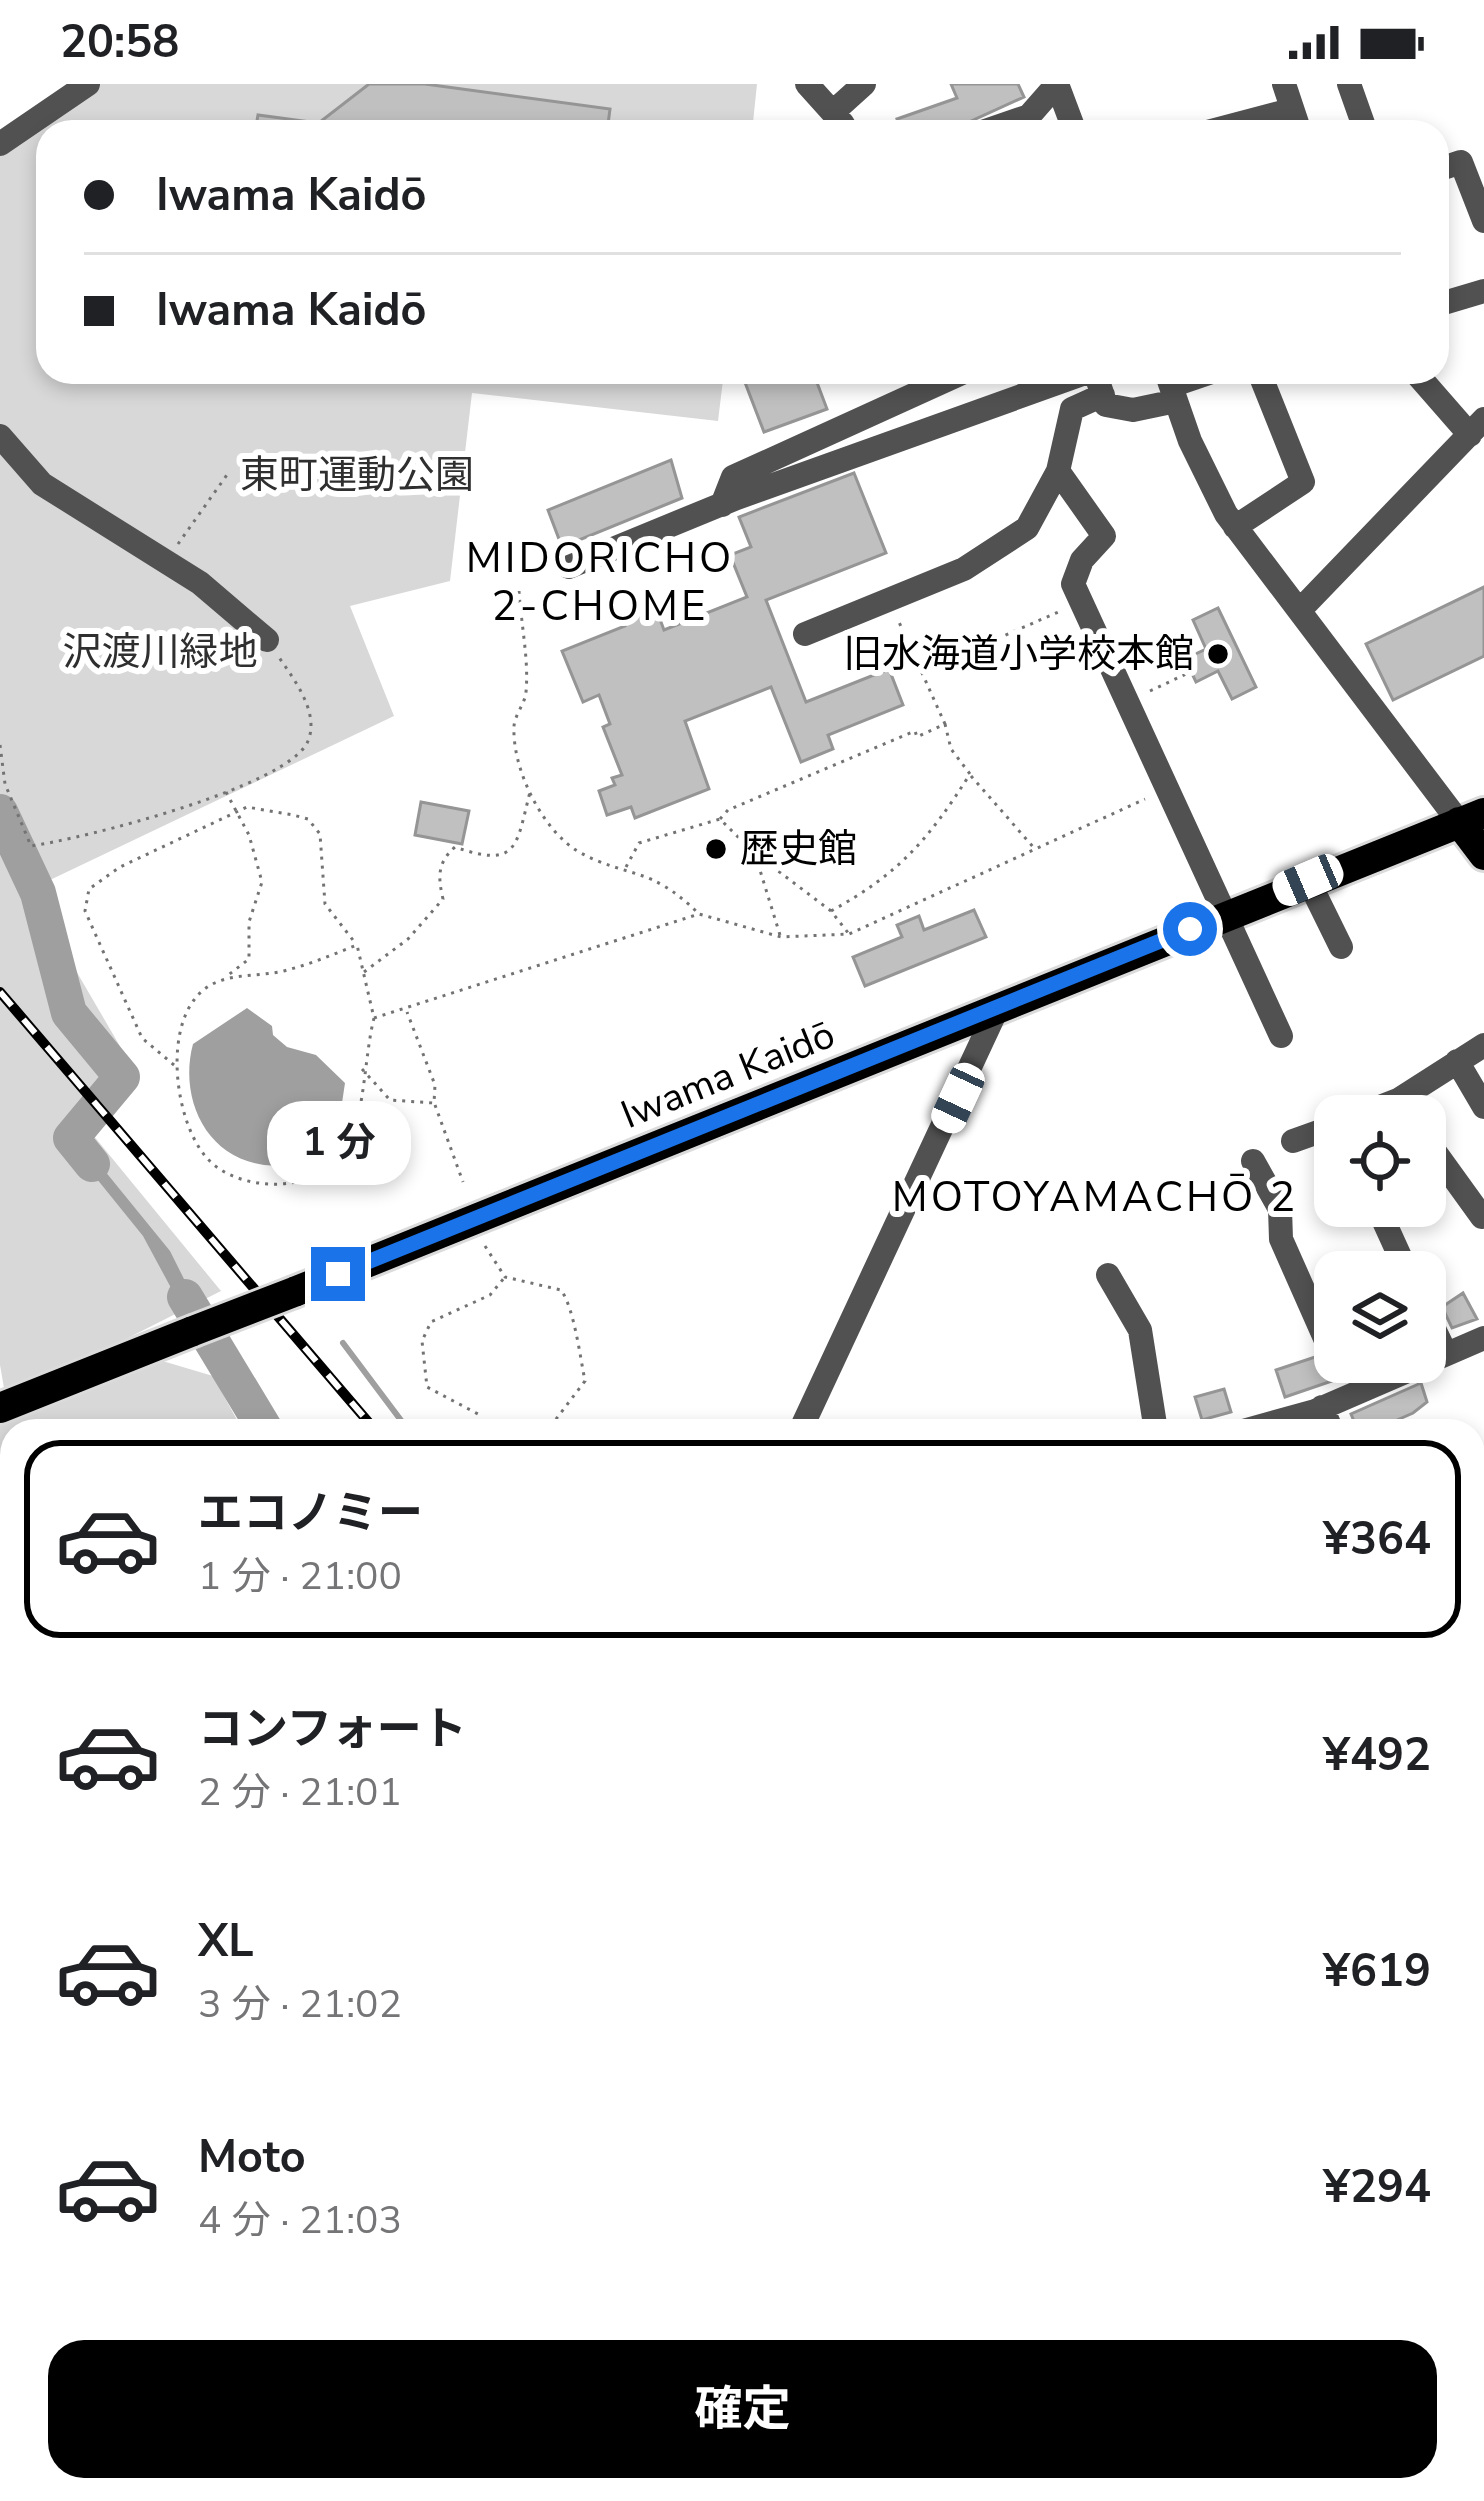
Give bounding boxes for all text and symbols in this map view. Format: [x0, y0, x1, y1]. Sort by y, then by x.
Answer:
text: 20:58 [60, 12, 179, 73]
text: Iwama Kaidō [156, 165, 426, 226]
text: Iwama Kaidō [156, 280, 426, 341]
park label: 東町運動公園 [240, 449, 474, 502]
district label: MIDORICHO 2-CHOME [466, 530, 734, 635]
park label: 沢渡川緑地 [62, 626, 258, 679]
place label: 旧水海道小学校本館 [843, 628, 1194, 681]
marker: 旧水海道小学校本館 [1205, 641, 1231, 667]
place label: 歴史館 [740, 823, 857, 876]
marker: 歴史館 [703, 836, 729, 862]
car [1268, 849, 1348, 911]
route start [1163, 902, 1217, 956]
street label: Iwama Kaidō [613, 1008, 843, 1142]
car [926, 1058, 990, 1138]
map controls [1314, 1095, 1446, 1383]
button: locate [1314, 1095, 1446, 1227]
callout: 1 分 [266, 1100, 410, 1184]
text: 1 分 [303, 1116, 375, 1169]
district label: MOTOYAMACHŌ 2 [892, 1169, 1298, 1226]
route end [311, 1247, 365, 1301]
button: layers [1314, 1251, 1446, 1383]
text: エコノミー [198, 1483, 423, 1544]
icon: car [54, 1485, 162, 1593]
text: ¥364 [1323, 1509, 1431, 1570]
text: 1 分 · 21:00 [198, 1550, 402, 1603]
text: コンフォート [198, 1699, 467, 1760]
icon: car [54, 1701, 162, 1809]
text: ¥492 [1323, 1725, 1431, 1786]
text: 2 分 · 21:01 [198, 1766, 402, 1819]
text: XL [198, 1911, 254, 1972]
icon: car [54, 1917, 162, 2025]
text: ¥619 [1323, 1941, 1431, 2002]
text: 3 分 · 21:02 [198, 1978, 402, 2031]
text: Moto [198, 2127, 306, 2188]
icon: car [54, 2133, 162, 2241]
text: ¥294 [1323, 2157, 1431, 2218]
text: 4 分 · 21:03 [198, 2194, 402, 2247]
button: 確定 [48, 2340, 1437, 2478]

